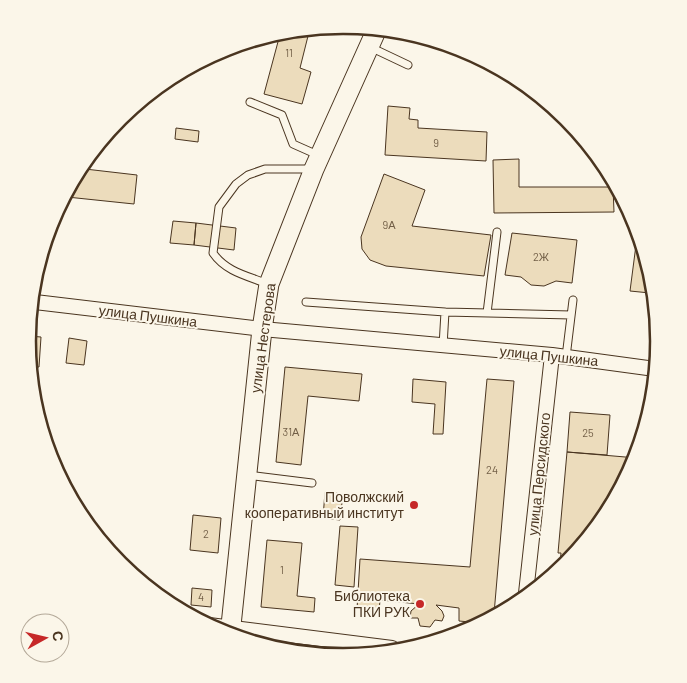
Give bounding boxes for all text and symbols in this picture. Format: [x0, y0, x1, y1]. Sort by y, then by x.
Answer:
house number: 11 [285, 46, 293, 59]
house number: 9 [433, 136, 439, 149]
house number: 9А [382, 218, 396, 231]
house number: 2Ж [533, 250, 549, 263]
street label: улица Нестерова [246, 282, 279, 394]
street label: улица Пушкина [98, 301, 198, 330]
street label: улица Пушкина [499, 342, 599, 369]
street label: улица Персидского [524, 411, 553, 536]
house number: 31А [283, 425, 300, 438]
house number: 25 [582, 426, 594, 439]
house number: 24 [486, 463, 498, 476]
place label: Поволжский кооперативный институт [245, 488, 405, 521]
marker: Поволжский кооперативный институт [408, 499, 420, 511]
house number: 2 [203, 527, 209, 540]
house number: 1 [280, 563, 284, 576]
place label: Библиотека ПКИ РУК [334, 587, 411, 620]
house number: 4 [198, 590, 204, 603]
marker: Библиотека ПКИ РУК [414, 598, 426, 610]
north arrow [20, 613, 70, 663]
text: С [49, 630, 67, 642]

